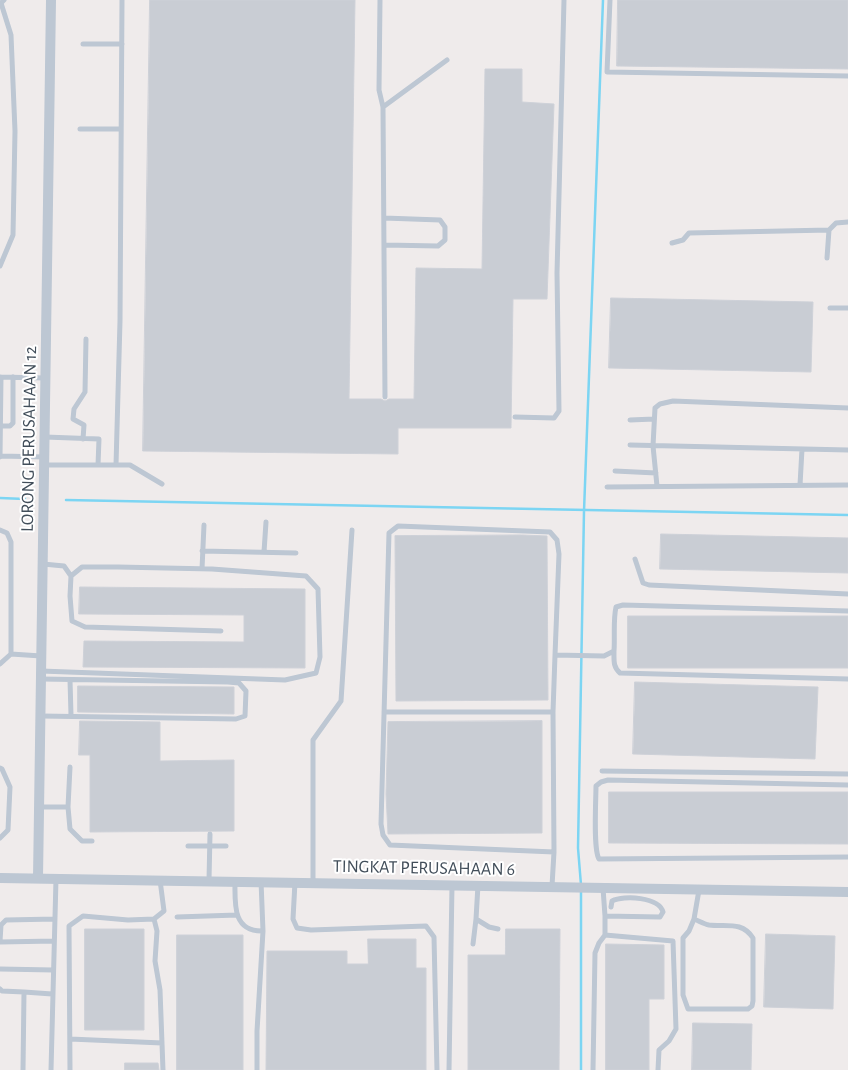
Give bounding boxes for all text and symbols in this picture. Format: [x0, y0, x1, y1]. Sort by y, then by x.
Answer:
street label: LORONG PERUSAHAAN 12 [17, 346, 41, 532]
street label: TINGKAT PERUSAHAAN 6 [333, 856, 515, 880]

